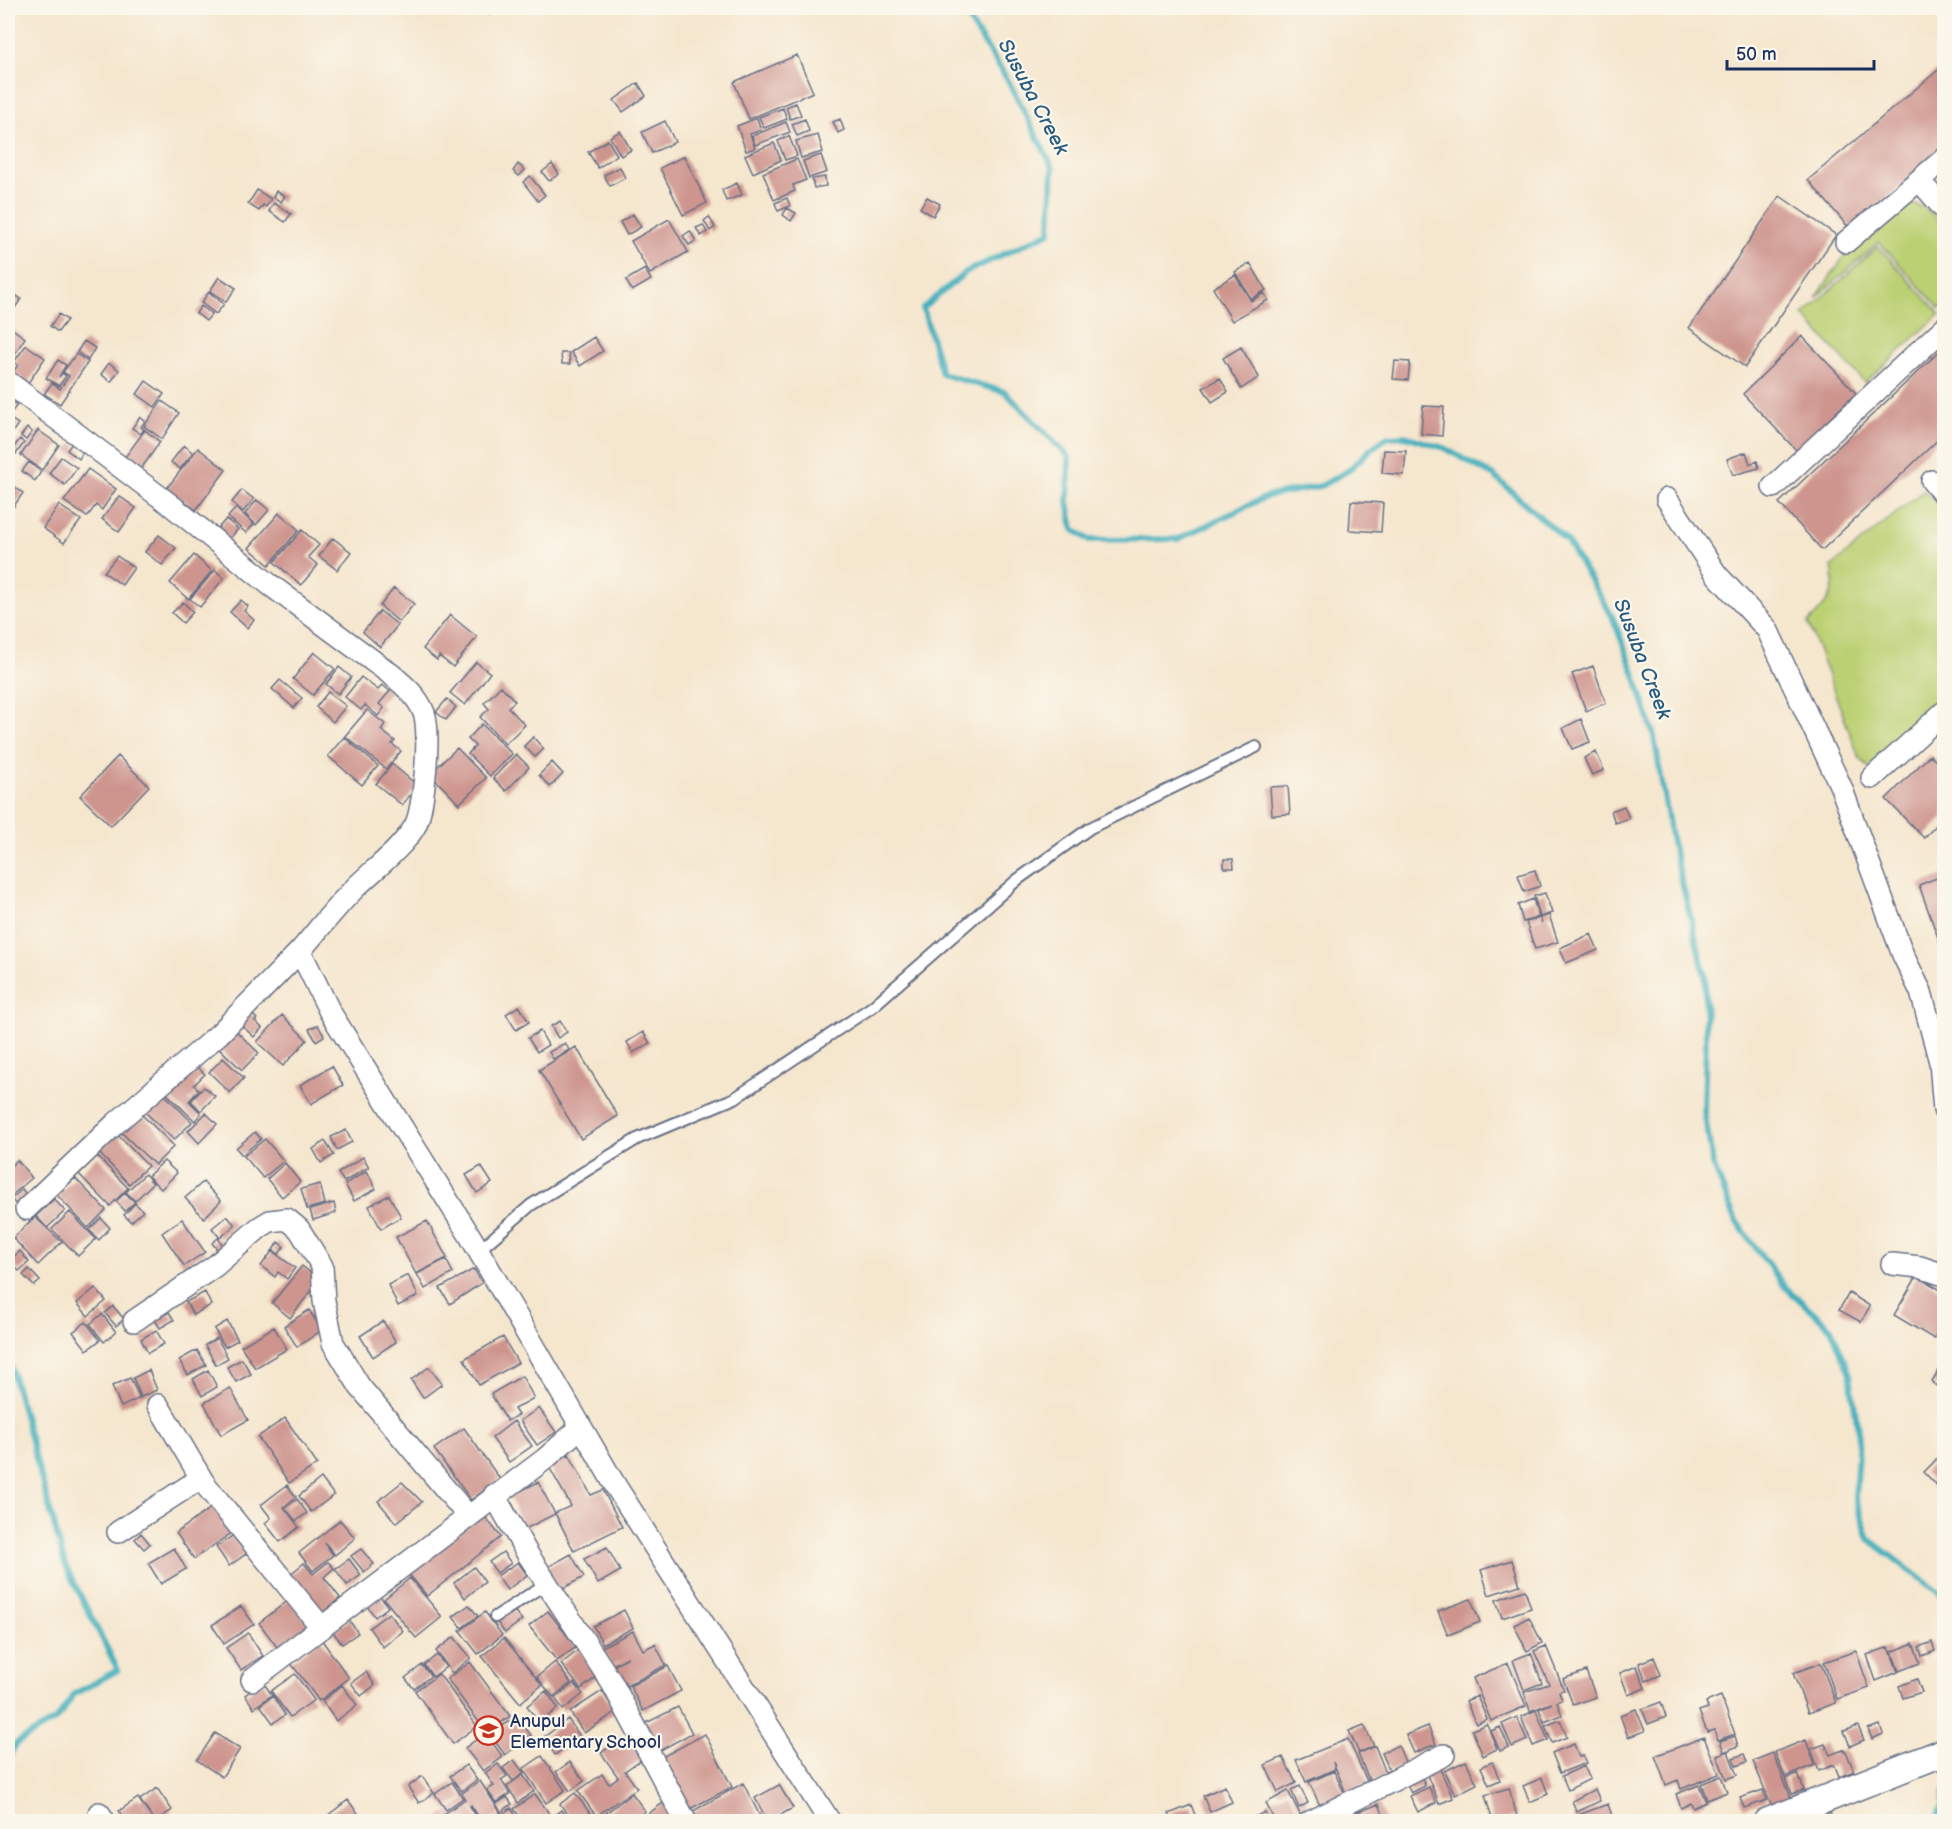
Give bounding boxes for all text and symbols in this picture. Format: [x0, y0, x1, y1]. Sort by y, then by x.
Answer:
scale bar [1727, 33, 1874, 71]
water label: Susuba Creek [992, 35, 1074, 160]
text: 50 m [1736, 44, 1777, 65]
water label: Susuba Creek [1608, 595, 1676, 724]
place label: Anupul Elementary School [510, 1711, 661, 1753]
school or university icon: Anupul Elementary School [473, 1715, 505, 1747]

